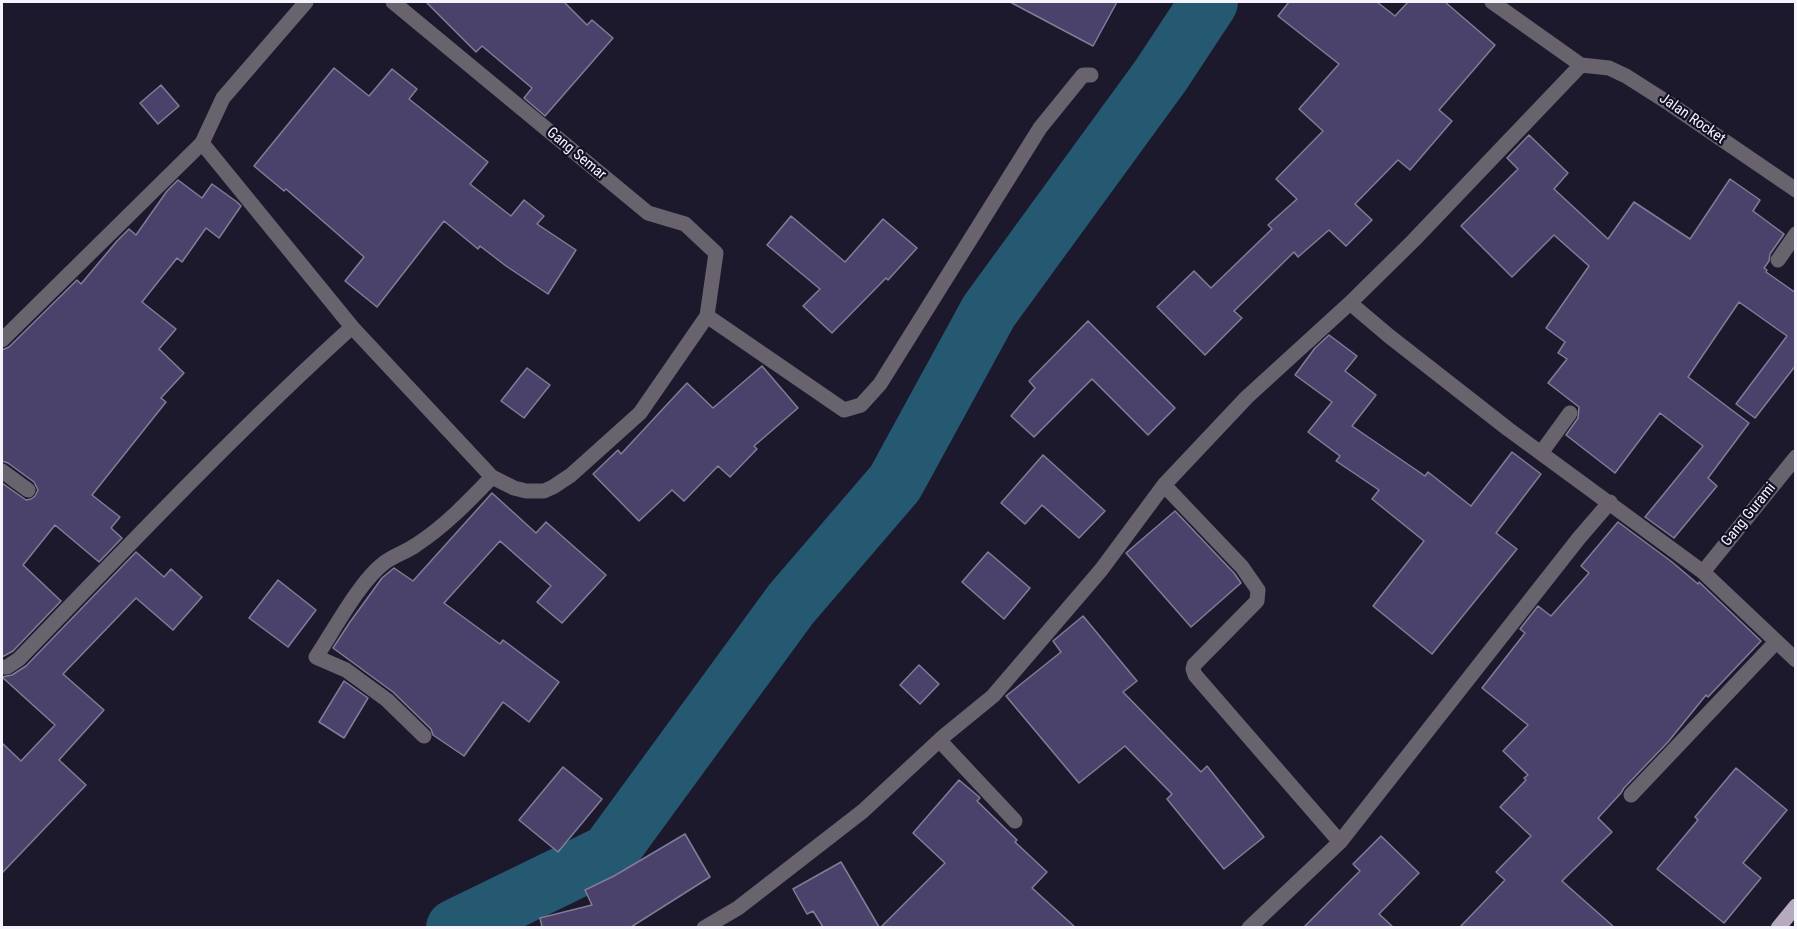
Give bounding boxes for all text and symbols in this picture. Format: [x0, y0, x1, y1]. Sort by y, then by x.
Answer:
street label: Jalan Rocket [1656, 90, 1728, 148]
street label: Gang Semar [543, 124, 609, 184]
street label: Gang Gurami [1718, 480, 1780, 550]

